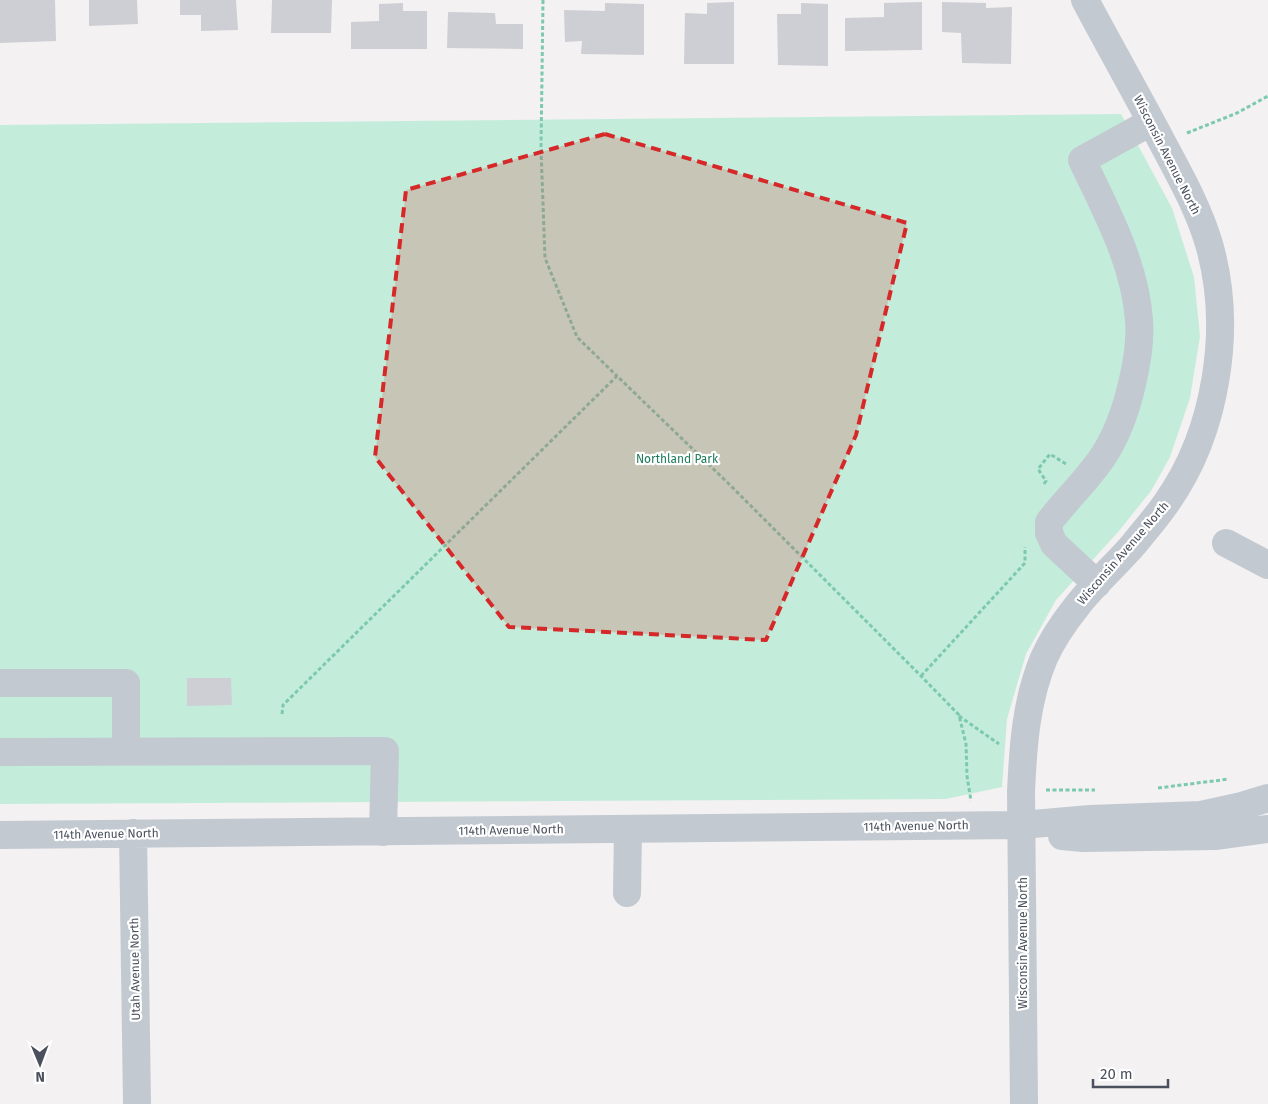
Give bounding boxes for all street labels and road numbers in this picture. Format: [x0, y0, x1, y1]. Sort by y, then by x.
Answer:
street label: Wisconsin Avenue North [1131, 93, 1203, 217]
street label: Wisconsin Avenue North [1074, 499, 1172, 607]
street label: 114th Avenue North [863, 818, 969, 834]
street label: 114th Avenue North [458, 822, 564, 838]
street label: 114th Avenue North [53, 826, 159, 842]
street label: Wisconsin Avenue North [1016, 877, 1030, 1009]
street label: Utah Avenue North [127, 917, 143, 1021]

